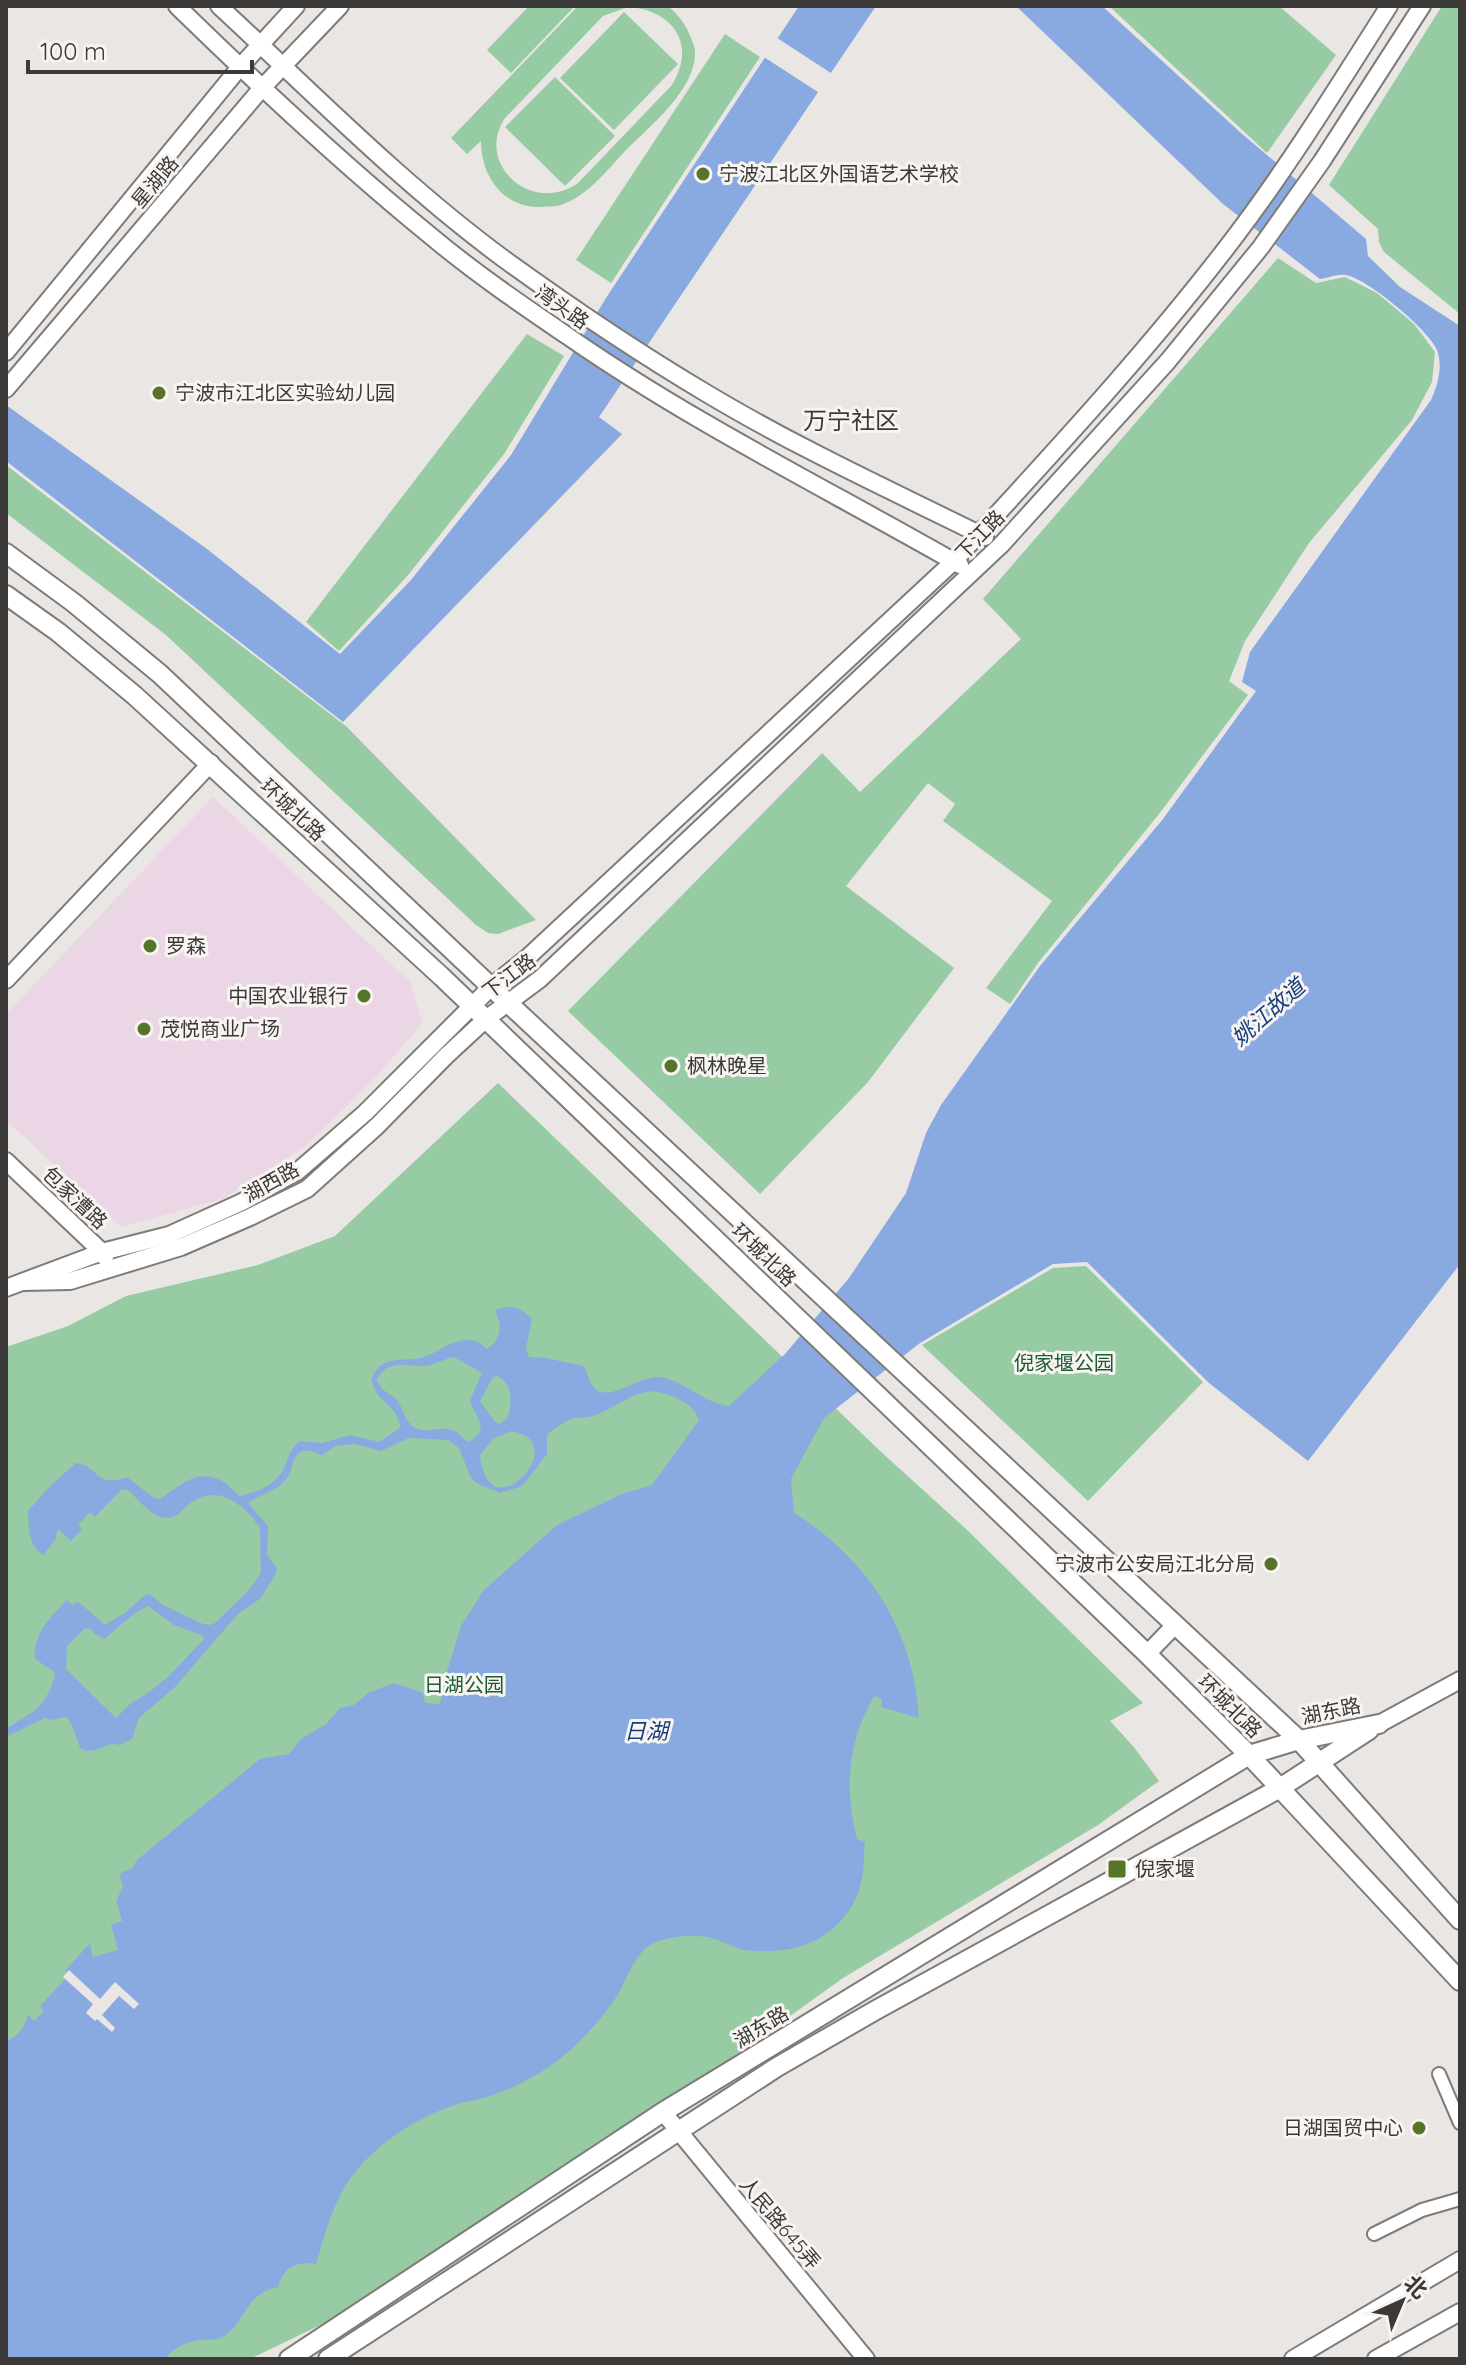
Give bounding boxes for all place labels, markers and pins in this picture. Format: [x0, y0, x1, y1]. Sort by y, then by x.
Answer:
place label: 宁波江北区外国语艺术学校 [719, 161, 959, 186]
marker: 宁波江北区外国语艺术学校 [694, 165, 712, 183]
place label: 宁波市江北区实验幼儿园 [175, 380, 395, 405]
marker: 宁波市江北区实验幼儿园 [150, 384, 168, 402]
place label: 罗森 [166, 933, 206, 958]
marker: 罗森 [141, 937, 159, 955]
place label: 中国农业银行 [228, 983, 348, 1008]
marker: 中国农业银行 [355, 987, 373, 1005]
place label: 茂悦商业广场 [160, 1016, 280, 1041]
marker: 茂悦商业广场 [135, 1020, 153, 1038]
place label: 枫林晚星 [687, 1053, 767, 1078]
marker: 枫林晚星 [662, 1057, 680, 1075]
place label: 宁波市公安局江北分局 [1055, 1551, 1255, 1576]
marker: 宁波市公安局江北分局 [1262, 1555, 1280, 1573]
place label: 倪家堰 [1135, 1856, 1195, 1881]
marker: 倪家堰 [1106, 1858, 1128, 1880]
place label: 日湖国贸中心 [1283, 2115, 1403, 2140]
marker: 日湖国贸中心 [1410, 2119, 1428, 2137]

